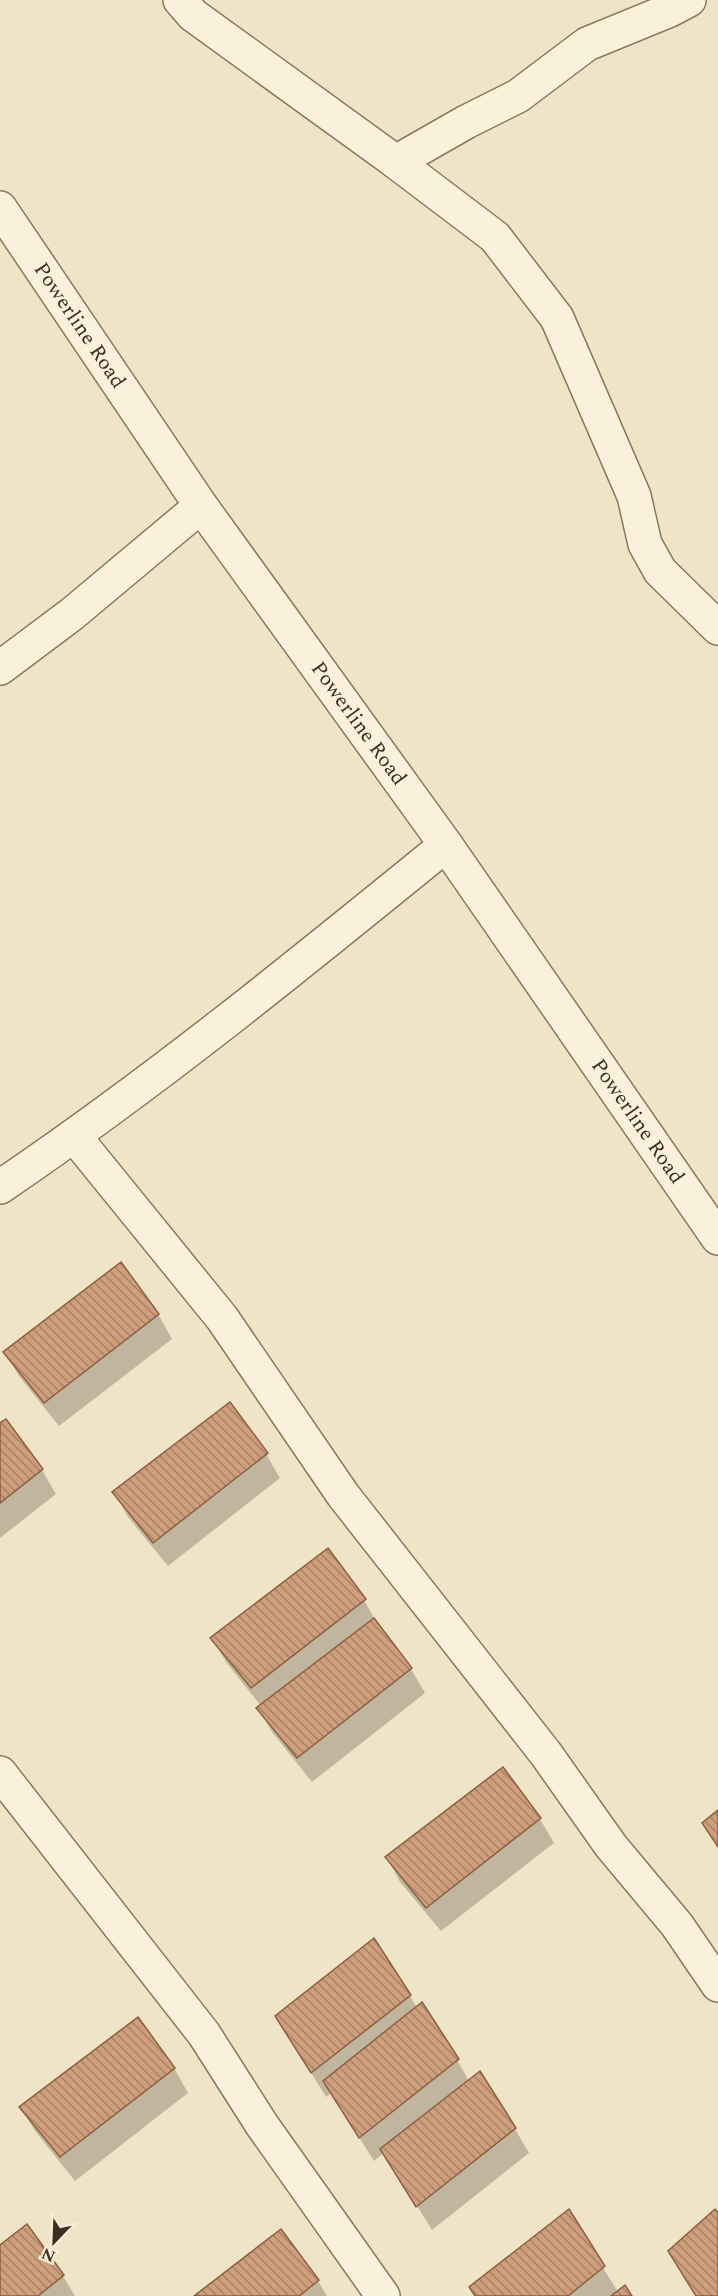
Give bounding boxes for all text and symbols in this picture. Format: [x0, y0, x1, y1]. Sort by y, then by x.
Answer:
street label: Powerline Road [25, 256, 134, 395]
street label: Powerline Road [302, 655, 414, 792]
street label: Powerline Road [583, 1052, 692, 1191]
north arrow [24, 2212, 84, 2272]
text: N [38, 2241, 59, 2268]

